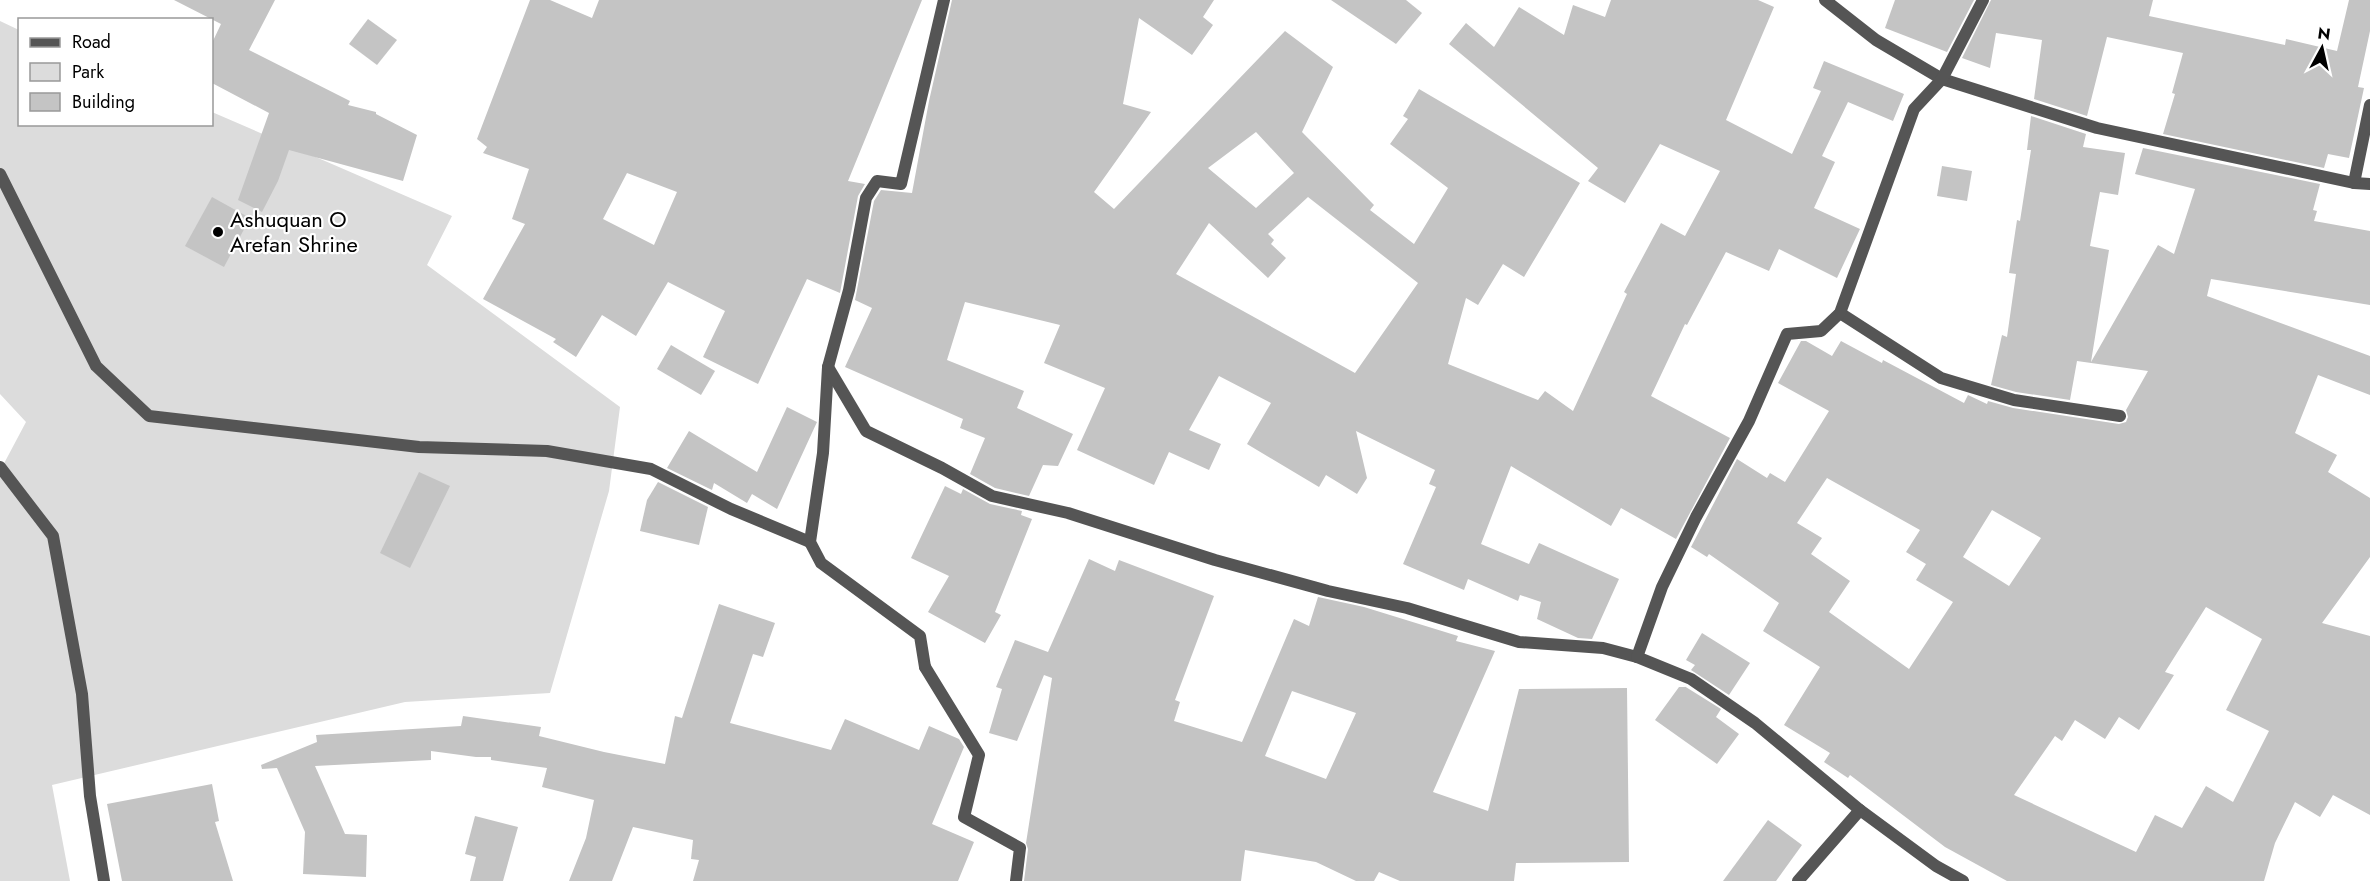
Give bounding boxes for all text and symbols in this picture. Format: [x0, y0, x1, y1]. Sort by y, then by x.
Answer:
legend [18, 18, 213, 126]
north arrow [2292, 18, 2352, 78]
text: N [2316, 21, 2332, 46]
text: Road [72, 29, 111, 55]
text: Park [72, 59, 104, 85]
text: Building [72, 89, 135, 115]
place label: Ashuquan O Arefan Shrine [230, 203, 358, 260]
marker: Ashuquan O Arefan Shrine [211, 225, 225, 239]

